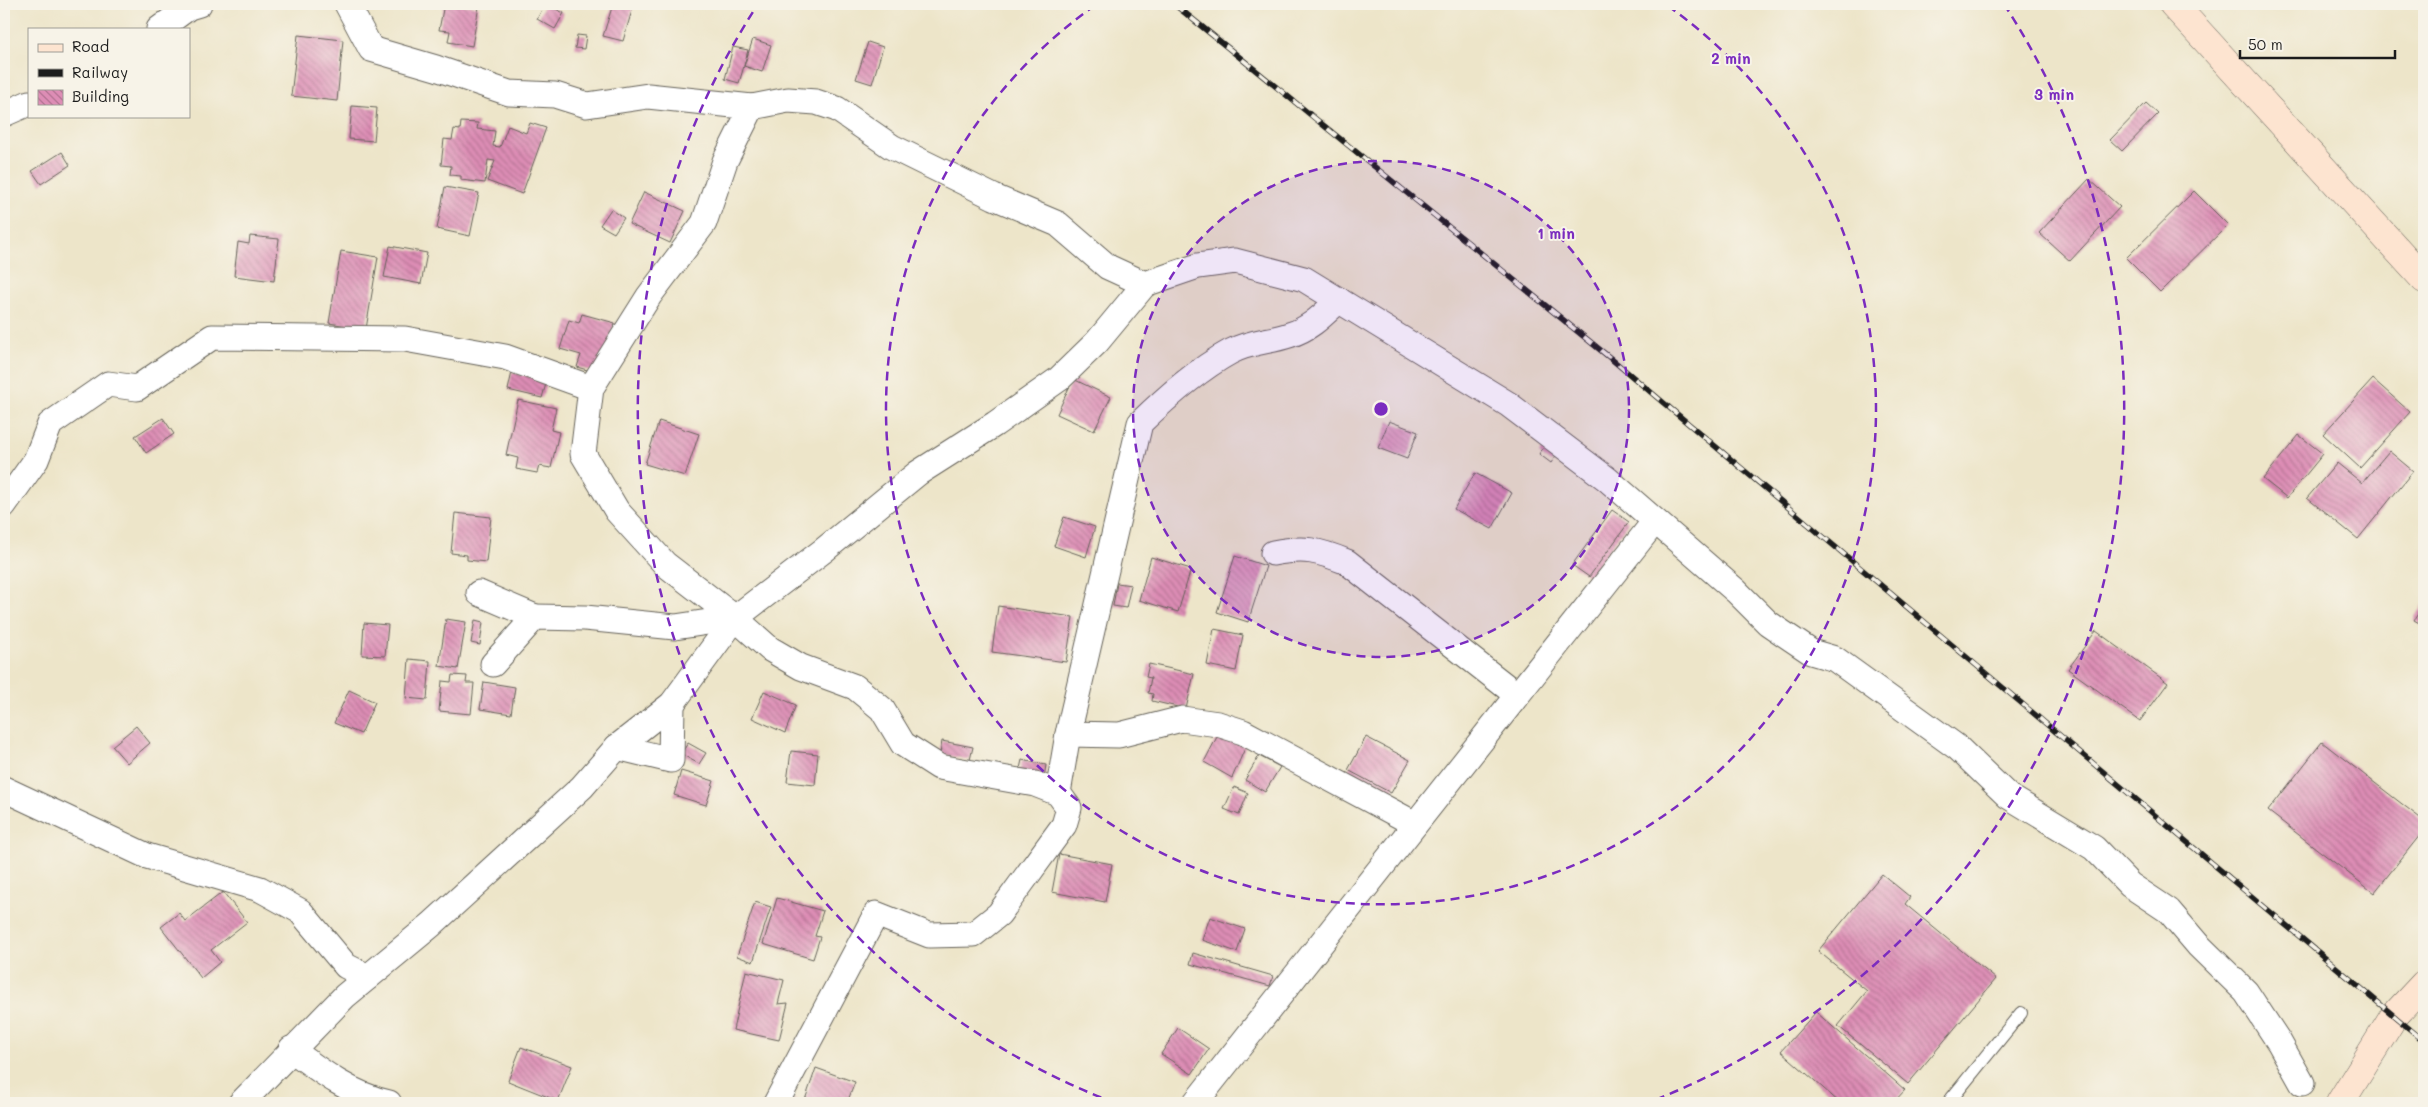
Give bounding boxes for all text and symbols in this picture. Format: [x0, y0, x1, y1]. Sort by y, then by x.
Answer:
legend [28, 28, 190, 118]
scale bar [2240, 28, 2396, 60]
text: 50 m [2248, 34, 2283, 54]
text: Road [72, 36, 109, 56]
text: 2 min [1711, 48, 1751, 68]
text: Railway [72, 62, 128, 82]
text: 3 min [2034, 84, 2074, 104]
text: Building [72, 86, 129, 106]
text: 1 min [1537, 223, 1575, 243]
centre of rings [1372, 400, 1390, 418]

